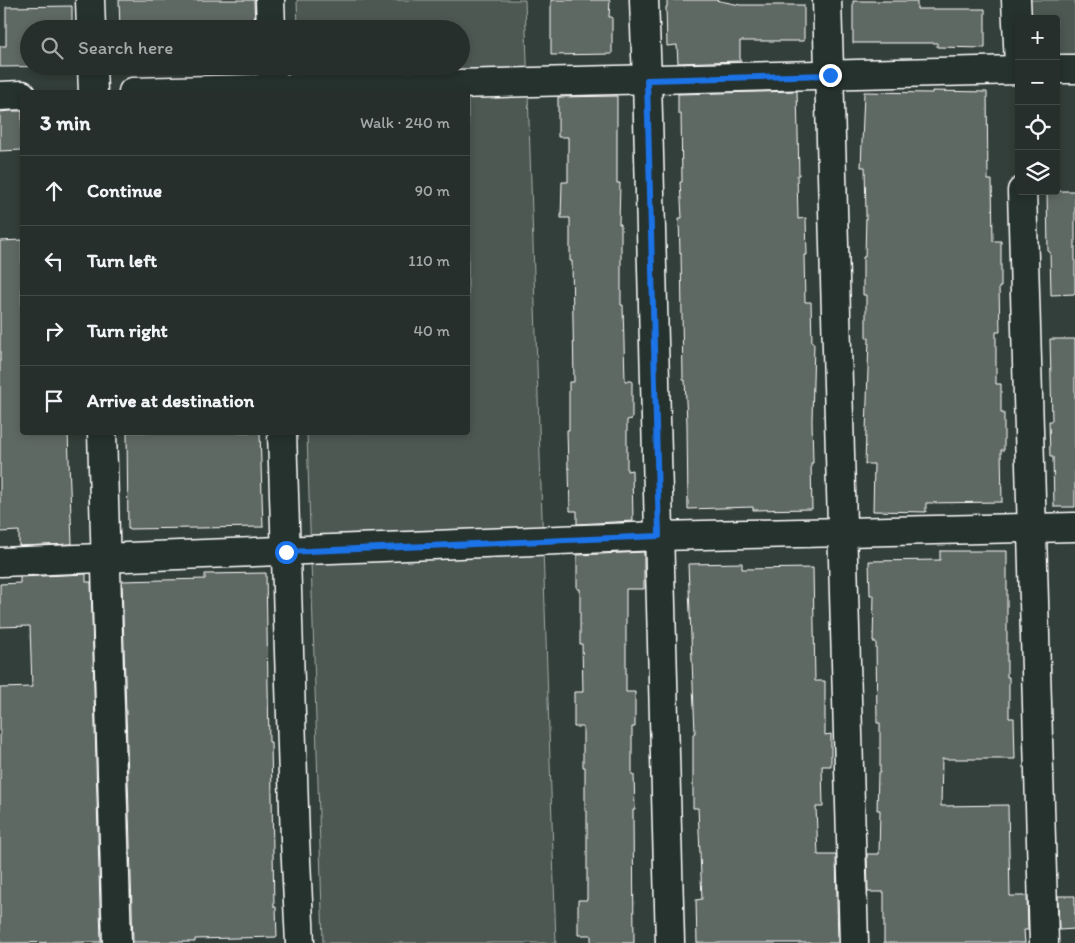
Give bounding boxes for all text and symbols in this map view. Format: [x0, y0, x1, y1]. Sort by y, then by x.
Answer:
map controls [1015, 15, 1060, 195]
button: + [1015, 15, 1060, 60]
search box [20, 20, 470, 75]
icon: search [38, 34, 66, 62]
text: Search here [78, 36, 173, 59]
button: − [1015, 60, 1060, 105]
route end [819, 64, 842, 87]
button: locate [1015, 105, 1060, 150]
text: 3 min [40, 110, 90, 135]
text: Walk · 240 m [360, 113, 450, 132]
button: layers [1015, 150, 1060, 195]
icon: ahead [40, 177, 68, 205]
text: Continue [87, 179, 162, 202]
text: 90 m [415, 181, 450, 200]
icon: left [40, 247, 68, 275]
text: Turn left [87, 249, 157, 272]
text: 110 m [408, 251, 450, 270]
icon: right [40, 317, 68, 345]
text: Turn right [87, 319, 168, 342]
text: 40 m [413, 321, 450, 340]
icon: arrive [40, 387, 68, 415]
text: Arrive at destination [87, 389, 254, 412]
route start [275, 541, 298, 564]

